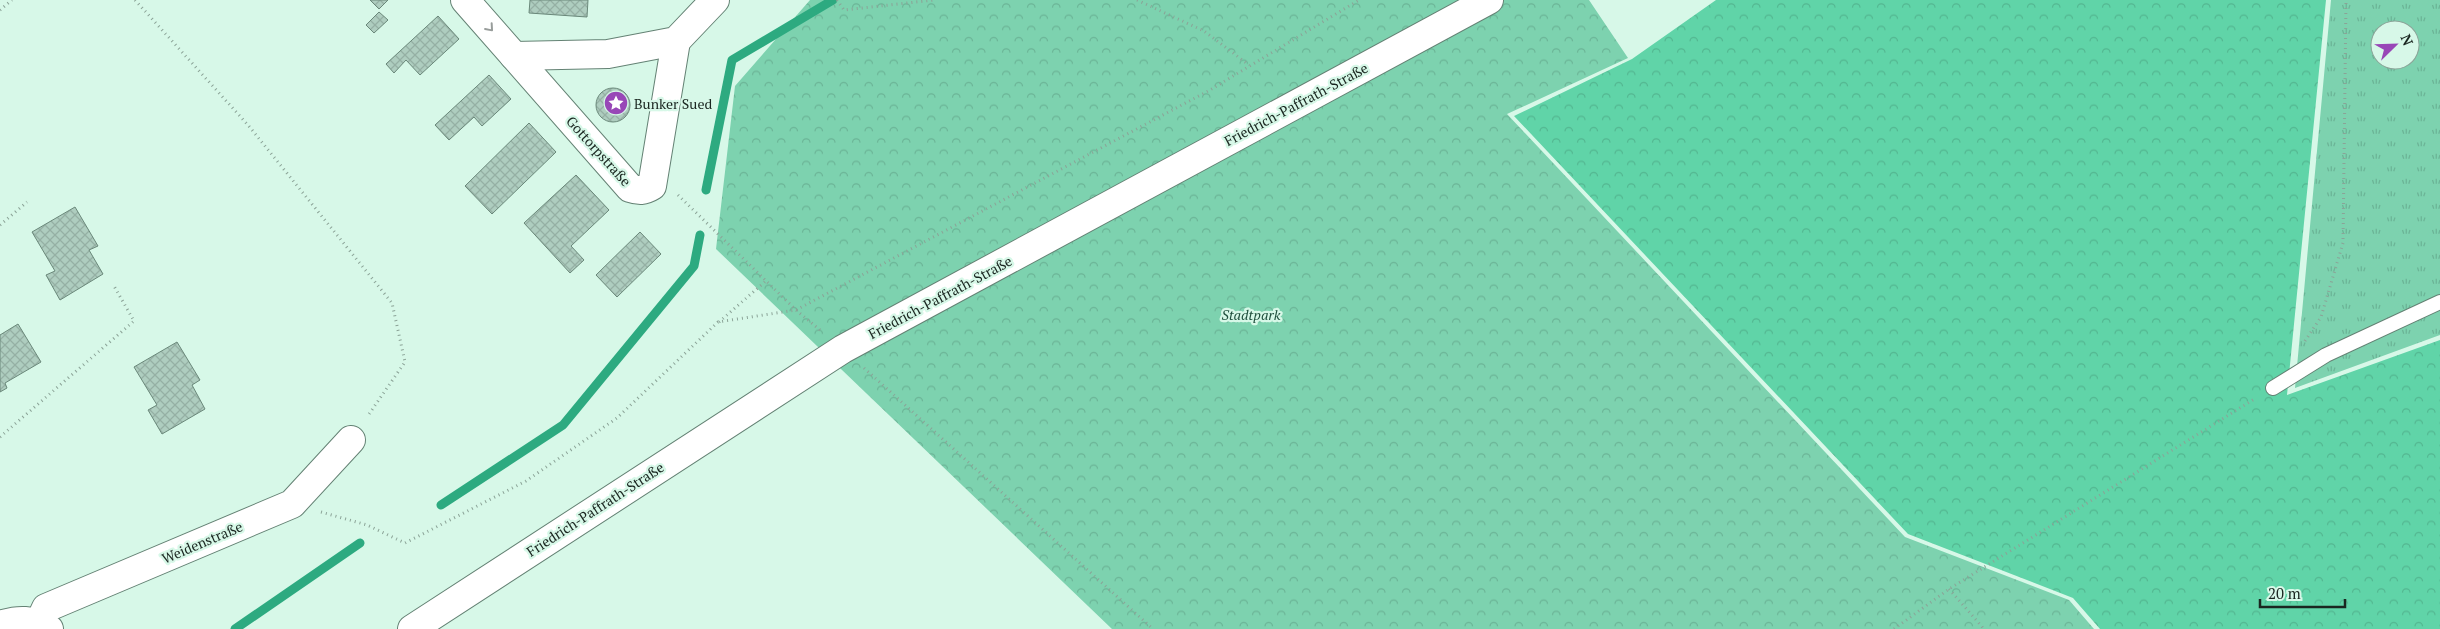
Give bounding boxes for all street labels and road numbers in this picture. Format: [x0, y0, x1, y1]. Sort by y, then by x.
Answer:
street label: Friedrich-Paffrath-Straße [1221, 58, 1371, 150]
street label: Gottorpstraße [562, 112, 636, 190]
street label: Friedrich-Paffrath-Straße [865, 251, 1015, 343]
street label: Friedrich-Paffrath-Straße [523, 457, 667, 561]
street label: Weidenstraße [159, 516, 245, 568]

